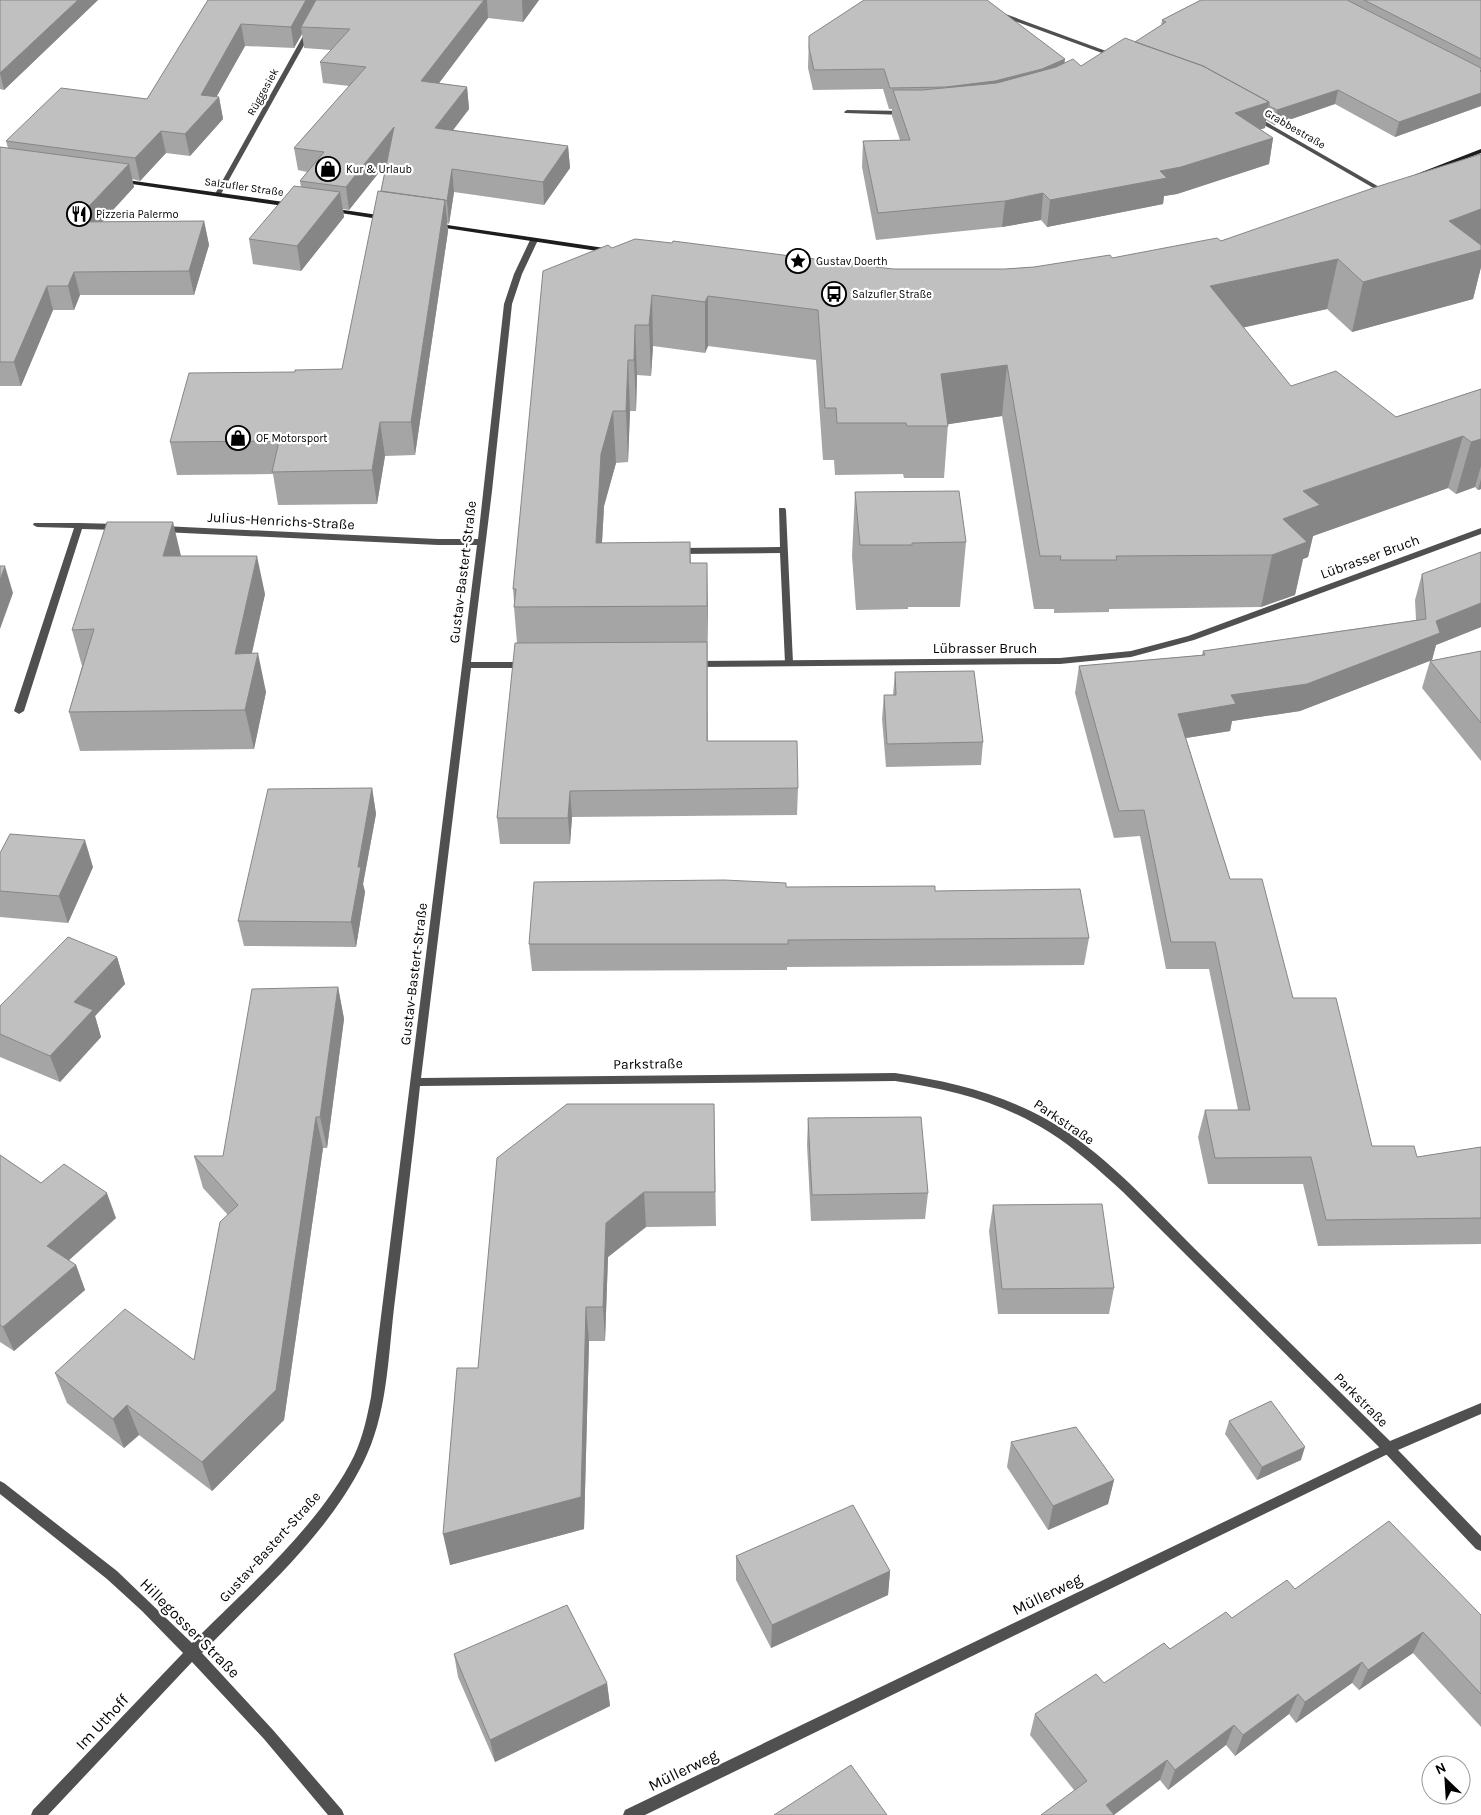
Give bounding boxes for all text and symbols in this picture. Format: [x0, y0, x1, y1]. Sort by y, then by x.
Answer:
street label: Rüggesiek [245, 66, 281, 118]
street label: Grabbestraße [1262, 106, 1328, 152]
shop icon: Kur & Urlaub [315, 156, 341, 182]
place label: Kur & Urlaub [346, 163, 412, 176]
street label: Salzufler Straße [204, 175, 285, 199]
restaurant icon: Pizzeria Palermo [66, 201, 92, 227]
place label: Pizzeria Palermo [96, 208, 179, 221]
place icon: Gustav Doerth [785, 248, 811, 274]
place label: Gustav Doerth [816, 255, 888, 268]
bus stop icon: Salzufler Straße [821, 281, 847, 307]
place label: Salzufler Straße [852, 288, 932, 301]
shop icon: OF Motorsport [225, 425, 251, 451]
place label: OF Motorsport [256, 432, 327, 445]
street label: Gustav-Bastert-Straße [446, 500, 480, 644]
street label: Julius-Henrichs-Straße [207, 509, 355, 533]
street label: Lübrasser Bruch [1318, 531, 1422, 583]
street label: Lübrasser Bruch [933, 640, 1037, 657]
street label: Gustav-Bastert-Straße [397, 902, 431, 1046]
street label: Parkstraße [613, 1055, 683, 1073]
street label: Parkstraße [1030, 1095, 1098, 1149]
street label: Parkstraße [1330, 1369, 1392, 1431]
street label: Gustav-Bastert-Straße [216, 1488, 324, 1606]
street label: Müllerweg [1009, 1569, 1085, 1619]
street label: Hillegosser Straße [136, 1574, 244, 1682]
street label: Im Uthoff [71, 1690, 133, 1754]
street label: Müllerweg [645, 1745, 721, 1795]
north arrow [1421, 1755, 1471, 1805]
text: N [1433, 1759, 1449, 1778]

